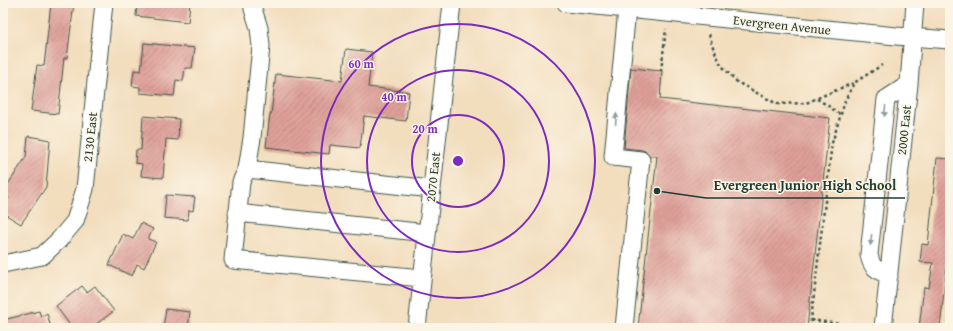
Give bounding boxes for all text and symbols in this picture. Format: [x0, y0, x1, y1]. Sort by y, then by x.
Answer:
street label: Evergreen Avenue [732, 10, 832, 40]
text: 60 m [348, 55, 374, 72]
text: 40 m [381, 88, 407, 105]
street label: 2000 East [892, 104, 916, 156]
one-way arrow [882, 105, 888, 117]
street label: 2130 East [78, 111, 102, 163]
one-way arrow [613, 113, 620, 125]
text: 20 m [412, 120, 438, 137]
street label: 2070 East [421, 151, 445, 203]
centre of rings [451, 154, 465, 168]
callout: Evergreen Junior High School [706, 172, 905, 198]
text: Evergreen Junior High School [714, 175, 897, 195]
one-way arrow [868, 234, 874, 246]

